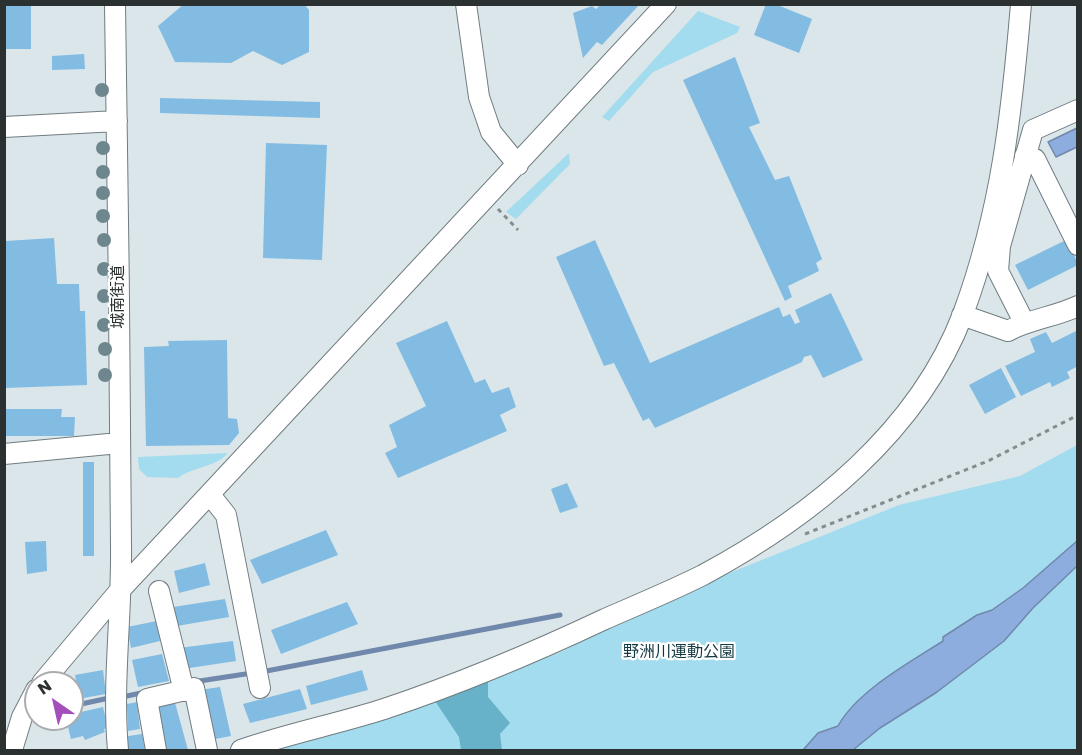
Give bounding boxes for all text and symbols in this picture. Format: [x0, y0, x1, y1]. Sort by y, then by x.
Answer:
street label: 城南街道 [109, 265, 129, 329]
park label: 野洲川運動公園 [623, 643, 735, 663]
north arrow [24, 671, 84, 731]
text: N [33, 674, 56, 700]

